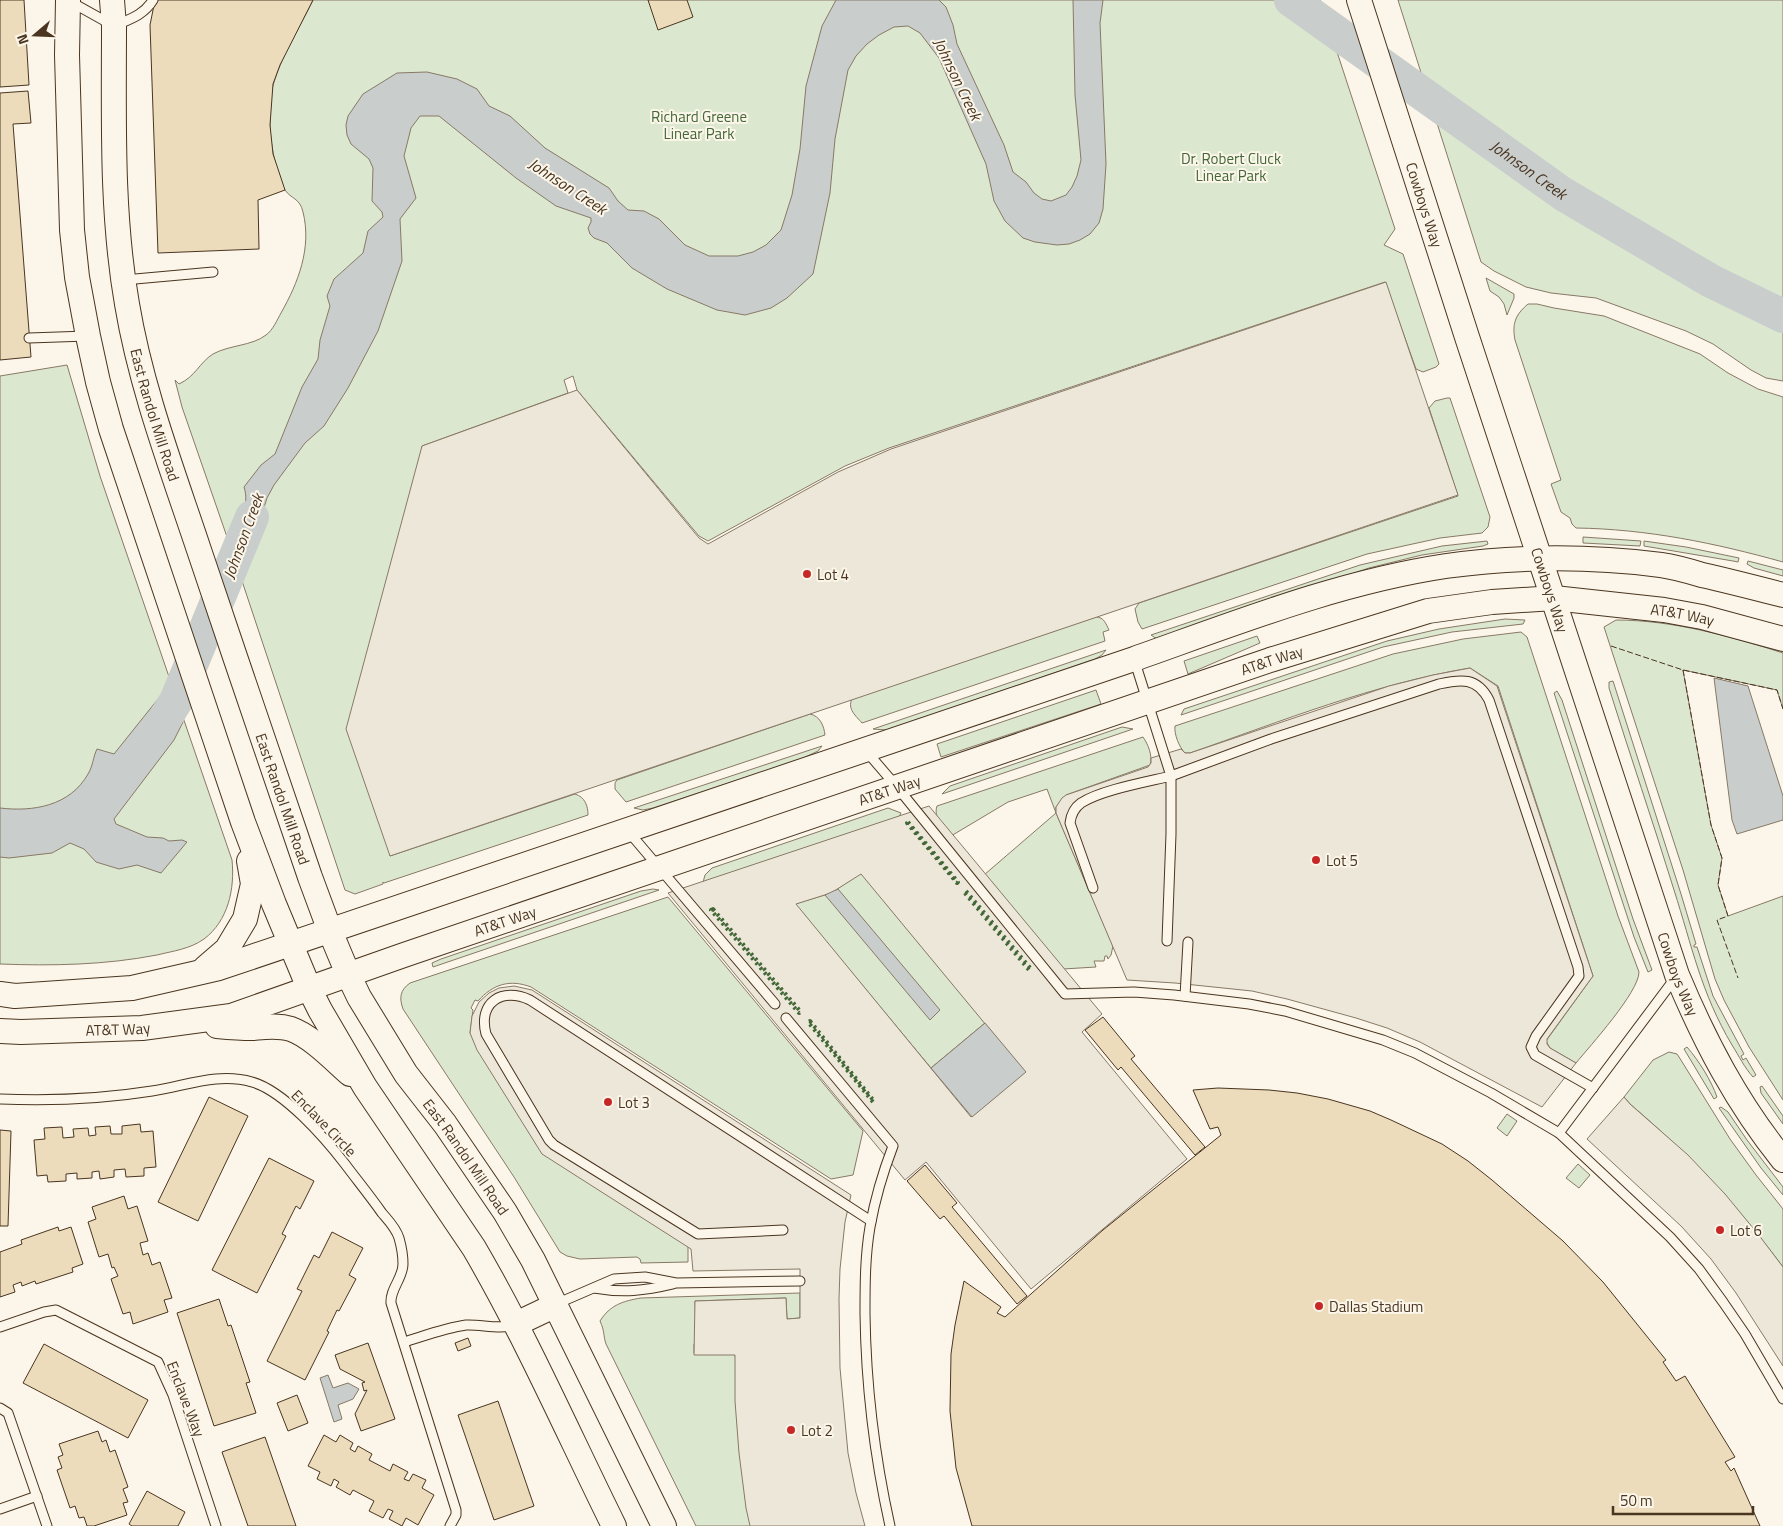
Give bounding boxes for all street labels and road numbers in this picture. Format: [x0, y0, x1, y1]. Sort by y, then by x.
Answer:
street label: Cowboys Way [1400, 159, 1449, 250]
street label: East Randol Mill Road [125, 346, 186, 484]
street label: Cowboys Way [1525, 544, 1575, 635]
street label: AT&T Way [1650, 597, 1717, 631]
street label: AT&T Way [1237, 639, 1306, 681]
street label: East Randol Mill Road [250, 730, 316, 868]
street label: AT&T Way [855, 768, 924, 811]
street label: AT&T Way [471, 899, 539, 942]
street label: Cowboys Way [1652, 929, 1705, 1020]
street label: AT&T Way [85, 1016, 152, 1041]
street label: Enclave Circle [286, 1084, 362, 1162]
street label: East Randol Mill Road [418, 1093, 515, 1219]
street label: Enclave Way [161, 1358, 211, 1440]

